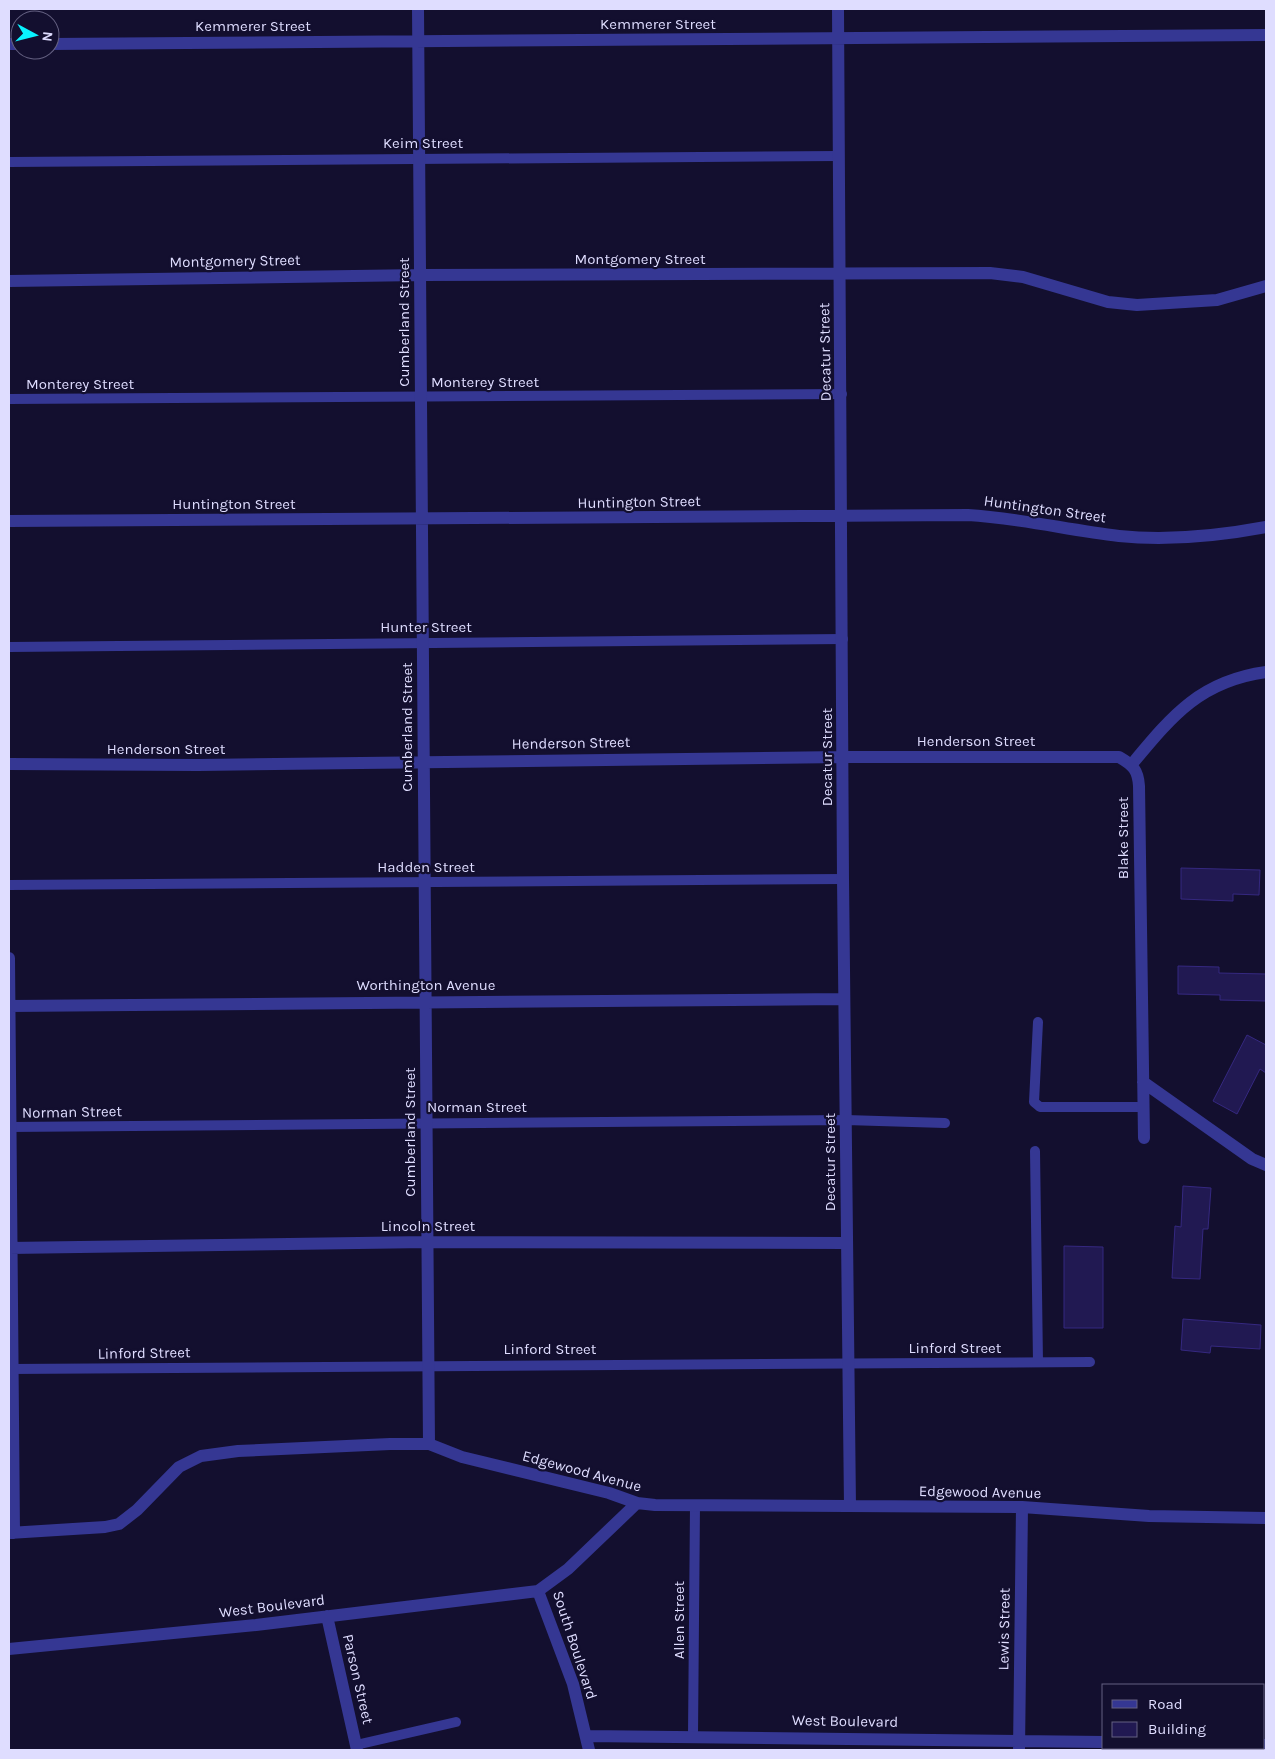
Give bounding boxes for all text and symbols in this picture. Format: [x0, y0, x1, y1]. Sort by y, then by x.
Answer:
north arrow [10, 10, 60, 60]
street label: Kemmerer Street [600, 15, 716, 33]
street label: Kemmerer Street [195, 17, 311, 35]
text: N [38, 31, 56, 43]
street label: Keim Street [383, 134, 463, 152]
street label: Montgomery Street [574, 250, 706, 268]
street label: Montgomery Street [169, 251, 301, 271]
street label: Cumberland Street [395, 257, 413, 387]
street label: Decatur Street [815, 302, 835, 401]
street label: Monterey Street [431, 373, 539, 391]
street label: Monterey Street [26, 375, 134, 393]
street label: Huntington Street [983, 491, 1108, 527]
street label: Huntington Street [577, 492, 701, 512]
street label: Huntington Street [172, 495, 296, 513]
street label: Hunter Street [380, 618, 472, 636]
street label: Cumberland Street [398, 662, 416, 792]
street label: Decatur Street [818, 707, 836, 806]
street label: Henderson Street [917, 732, 1036, 750]
street label: Henderson Street [512, 733, 631, 753]
street label: Henderson Street [107, 740, 226, 758]
street label: Blake Street [1114, 796, 1132, 879]
street label: Hadden Street [377, 858, 475, 876]
street label: Worthington Avenue [356, 976, 496, 994]
street label: Cumberland Street [401, 1067, 419, 1197]
street label: Norman Street [427, 1098, 527, 1116]
street label: Norman Street [22, 1102, 122, 1122]
street label: Decatur Street [821, 1112, 839, 1211]
street label: Lincoln Street [381, 1217, 476, 1235]
street label: Linford Street [909, 1339, 1002, 1357]
street label: Linford Street [504, 1340, 597, 1358]
street label: Linford Street [97, 1343, 191, 1363]
street label: Edgewood Avenue [520, 1446, 644, 1496]
street label: Edgewood Avenue [919, 1482, 1041, 1502]
street label: Allen Street [670, 1580, 688, 1659]
street label: Lewis Street [994, 1587, 1014, 1670]
street label: South Boulevard [549, 1588, 601, 1702]
street label: West Boulevard [218, 1591, 326, 1621]
street label: Parson Street [339, 1632, 377, 1726]
legend [1102, 1684, 1265, 1749]
text: Road [1148, 1695, 1183, 1713]
street label: West Boulevard [792, 1711, 898, 1731]
text: Building [1148, 1720, 1206, 1738]

